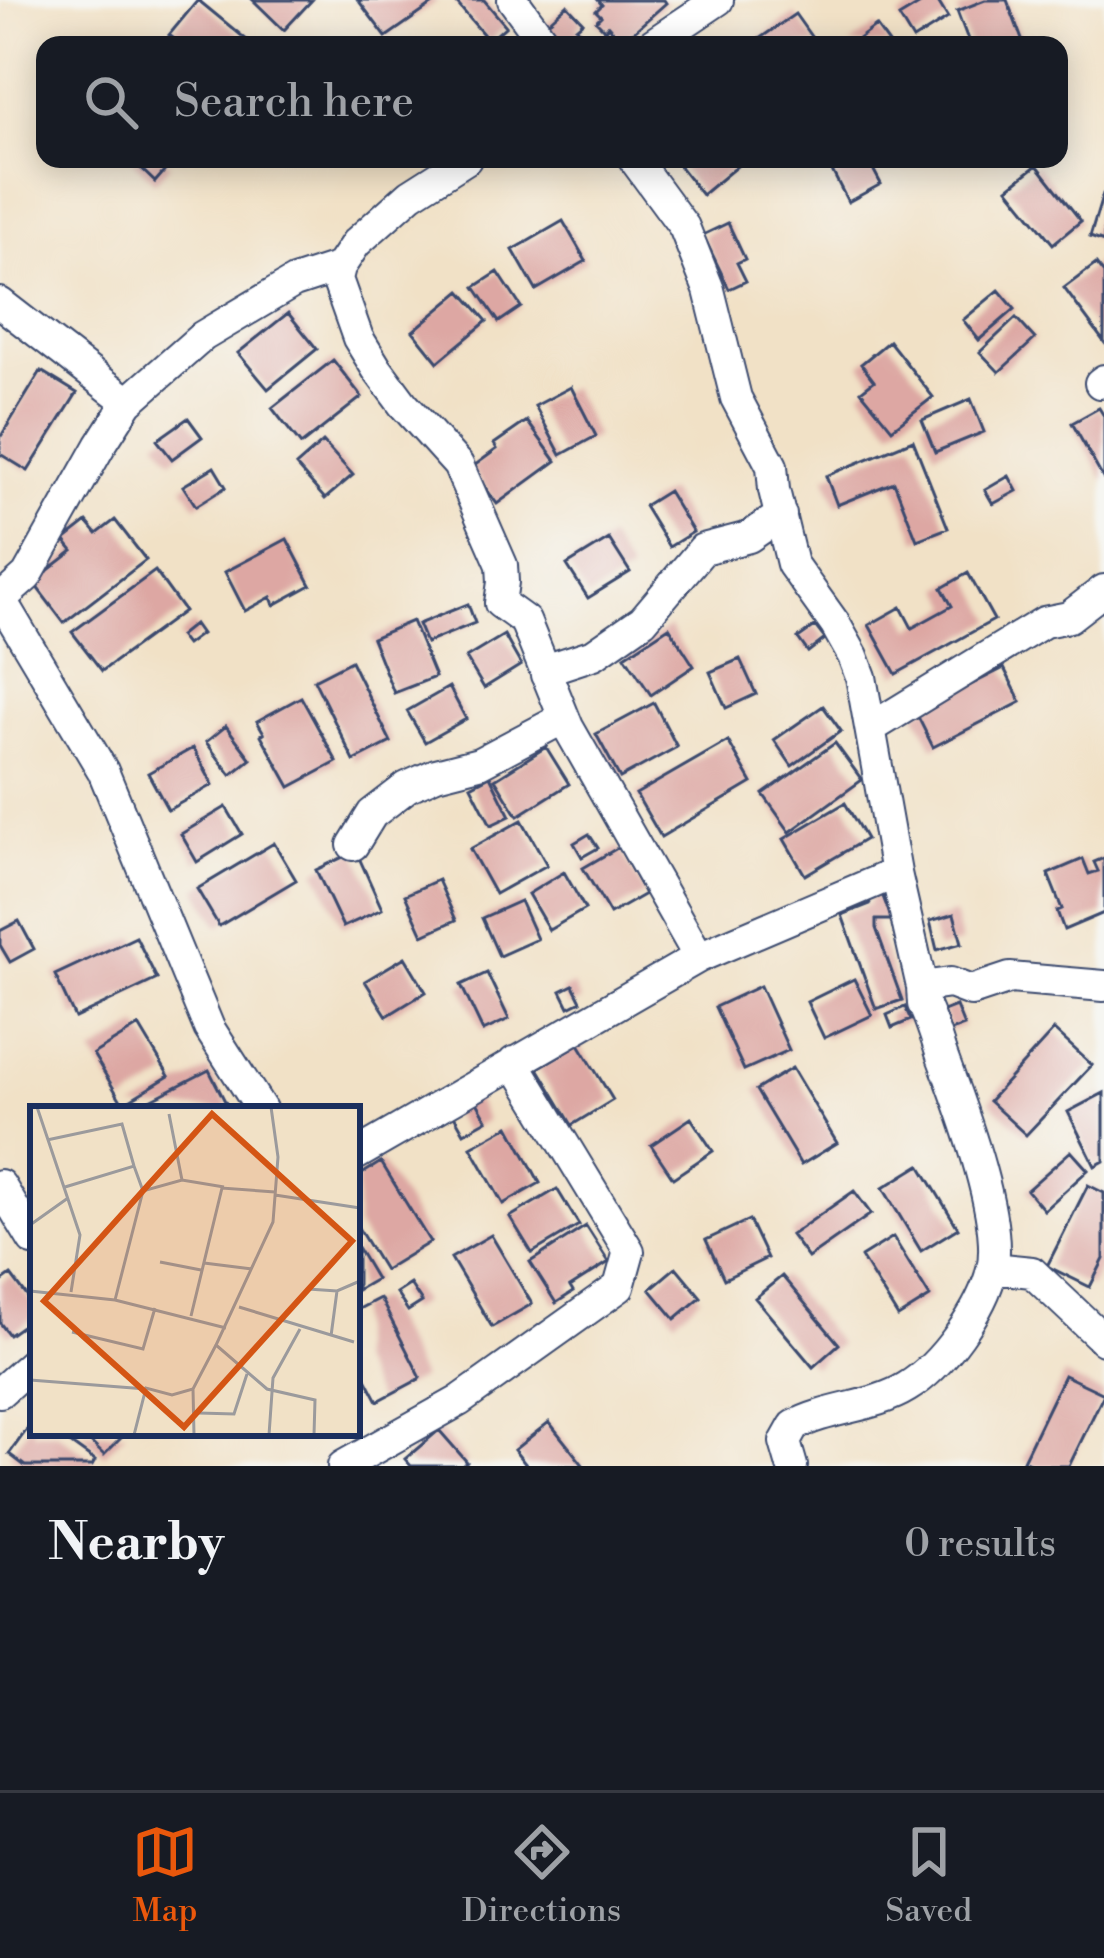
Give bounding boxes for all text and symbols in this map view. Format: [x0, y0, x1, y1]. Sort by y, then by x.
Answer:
search box [36, 36, 1068, 168]
icon: search [78, 69, 144, 135]
text: Search here [174, 74, 414, 131]
inset map [30, 1106, 360, 1436]
text: Nearby [48, 1512, 224, 1576]
text: 0 results [904, 1520, 1056, 1569]
tab: Map [132, 1819, 198, 1932]
tab: Directions [462, 1819, 621, 1932]
tab: Saved [885, 1819, 972, 1932]

